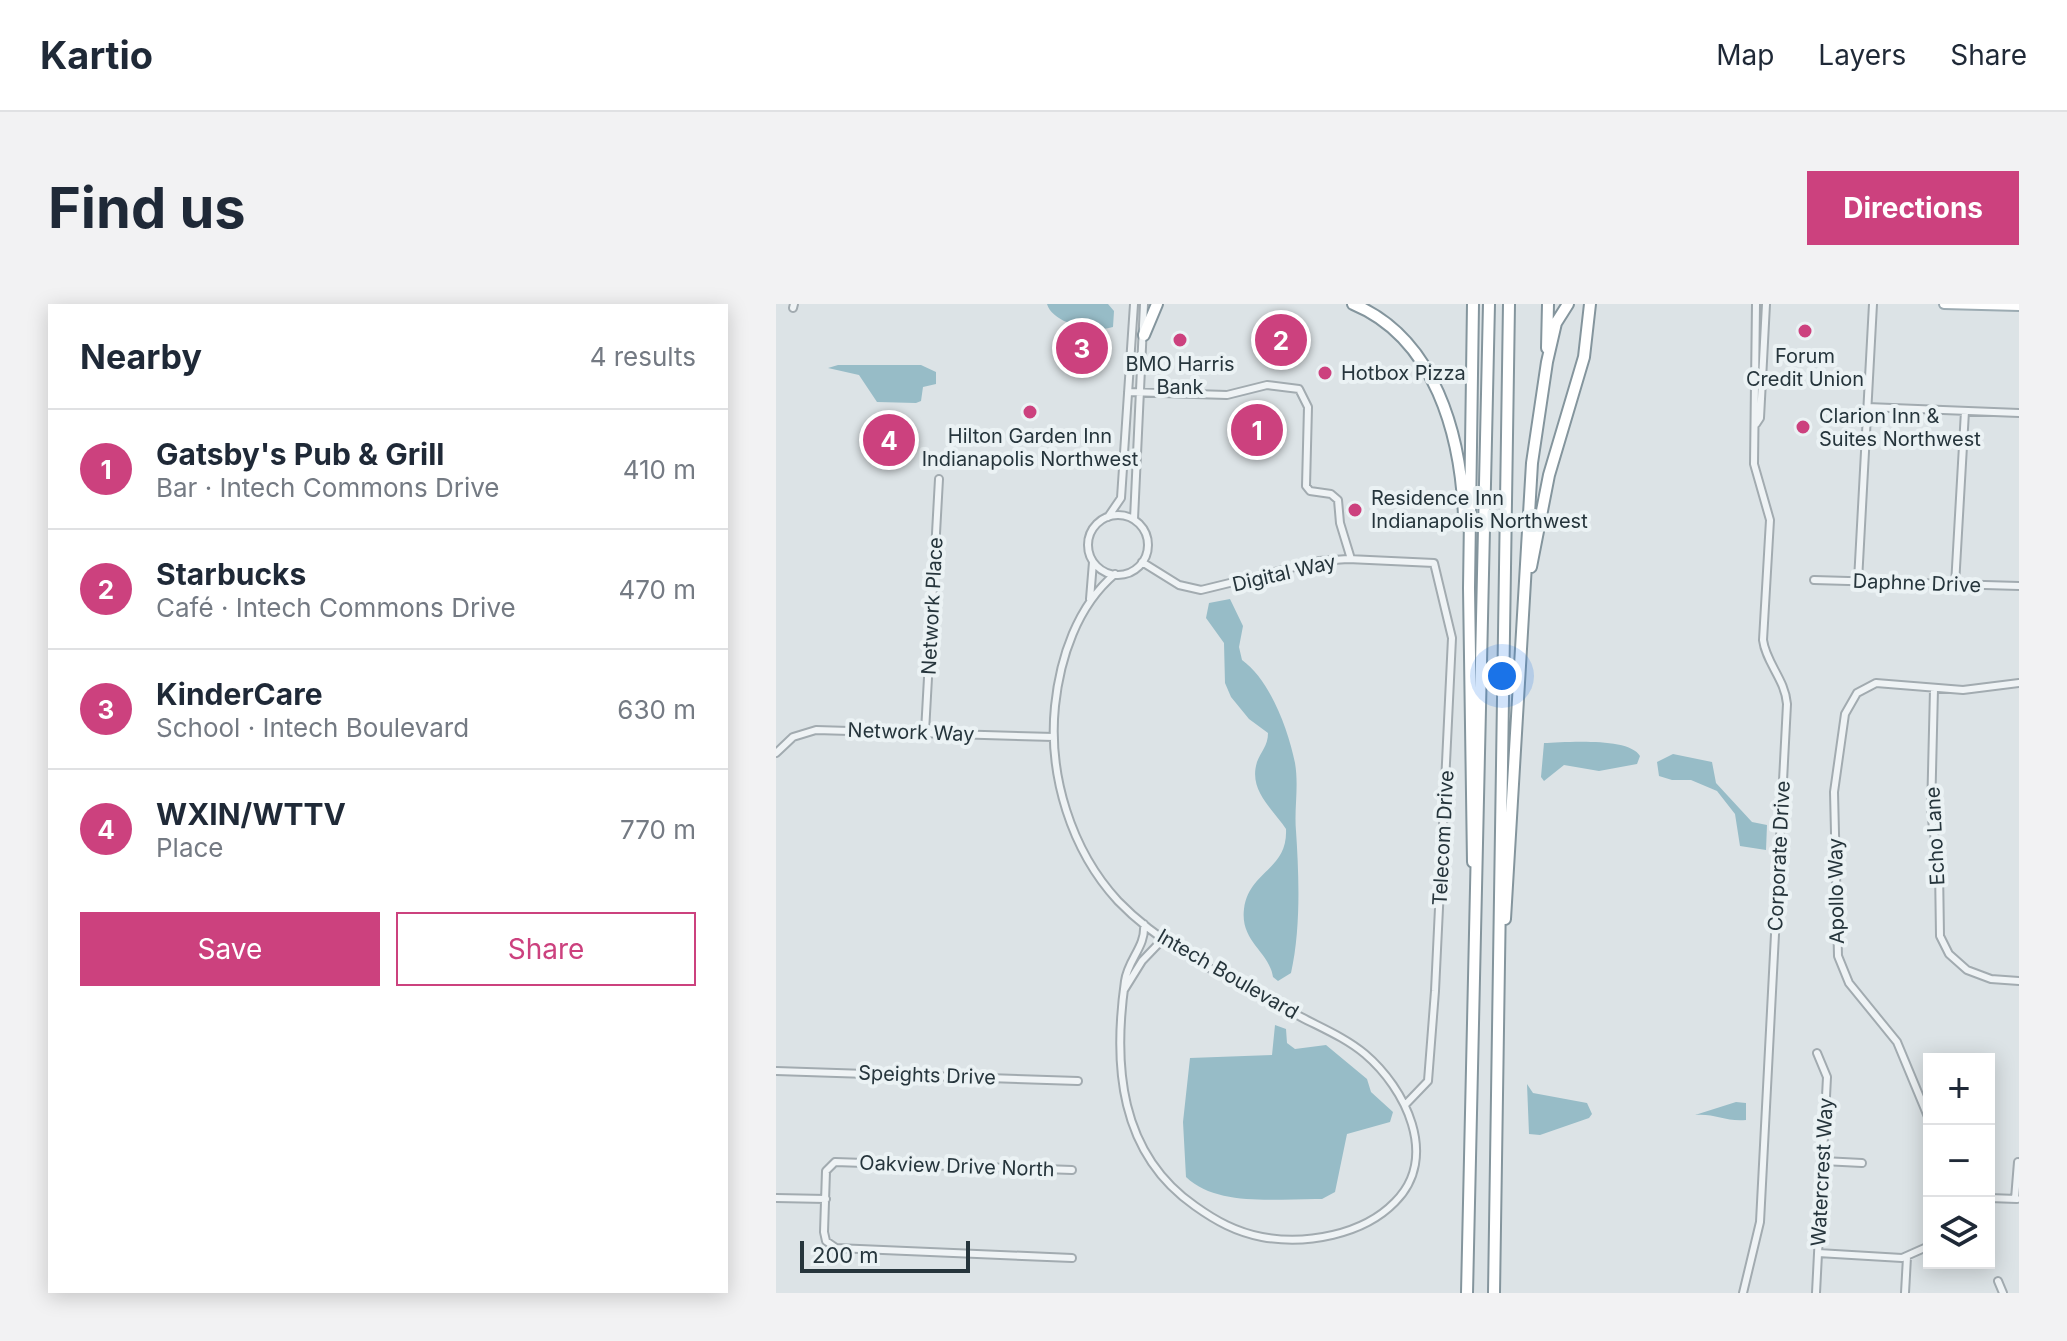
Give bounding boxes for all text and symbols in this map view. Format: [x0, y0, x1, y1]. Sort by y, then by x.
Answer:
text: Kartio [40, 32, 153, 78]
text: Map [1716, 38, 1774, 72]
text: Layers [1818, 38, 1906, 72]
text: Share [1950, 38, 2027, 72]
button: Directions [1807, 171, 2019, 245]
text: Find us [48, 174, 246, 242]
pin: 2 [1255, 310, 1307, 370]
pin: 3 [1056, 318, 1108, 378]
marker: Forum Credit Union [1796, 322, 1814, 340]
marker: BMO Harris Bank [1171, 331, 1189, 349]
text: Nearby [80, 336, 202, 377]
text: 4 results [590, 341, 696, 372]
place label: Forum Credit Union [1746, 344, 1864, 391]
place label: BMO Harris Bank [1125, 352, 1235, 399]
place label: Hotbox Pizza [1341, 361, 1466, 385]
marker: Hotbox Pizza [1316, 364, 1334, 382]
pin: 1 [1231, 400, 1283, 460]
marker: Hilton Garden Inn Indianapolis Northwest [1021, 403, 1039, 421]
place label: Clarion Inn & Suites Northwest [1819, 404, 1981, 451]
pin: 4 [863, 410, 915, 470]
marker: Clarion Inn & Suites Northwest [1794, 418, 1812, 436]
place label: Hilton Garden Inn Indianapolis Northwest [922, 424, 1139, 471]
text: Gatsby's Pub & Grill [156, 436, 445, 472]
text: 1 [100, 454, 112, 485]
text: 410 m [623, 454, 696, 485]
text: Bar · Intech Commons Drive [156, 472, 499, 503]
place label: Residence Inn Indianapolis Northwest [1371, 486, 1588, 533]
marker: Residence Inn Indianapolis Northwest [1346, 501, 1364, 519]
street label: Network Place [916, 536, 948, 676]
street label: Digital Way [1230, 549, 1338, 597]
text: Starbucks [156, 556, 306, 592]
street label: Daphne Drive [1852, 569, 1982, 597]
text: 2 [98, 574, 114, 605]
text: 470 m [618, 574, 696, 605]
text: Café · Intech Commons Drive [156, 592, 516, 623]
your location [1482, 656, 1522, 696]
text: KinderCare [156, 676, 323, 712]
text: 3 [98, 694, 114, 725]
text: 630 m [617, 694, 696, 725]
text: School · Intech Boulevard [156, 712, 469, 743]
street label: Network Way [847, 718, 975, 746]
street label: Telecom Drive [1427, 770, 1459, 906]
street label: Corporate Drive [1763, 780, 1795, 932]
street label: Echo Lane [1920, 786, 1950, 886]
text: WXIN/WTTV [156, 796, 346, 832]
text: 4 [97, 814, 115, 845]
text: 770 m [620, 814, 696, 845]
text: Place [156, 832, 224, 863]
street label: Apollo Way [1823, 838, 1849, 944]
button: Save [80, 912, 380, 986]
button: Share [396, 912, 696, 986]
street label: Intech Boulevard [1153, 924, 1303, 1024]
map controls [1923, 1053, 1995, 1269]
button: + [1923, 1053, 1995, 1125]
street label: Speights Drive [858, 1061, 996, 1089]
street label: Watercrest Way [1806, 1097, 1838, 1247]
button: − [1923, 1125, 1995, 1197]
street label: Oakview Drive North [859, 1151, 1055, 1181]
button: layers [1923, 1197, 1995, 1269]
scale bar [800, 1237, 970, 1273]
text: 200 m [812, 1242, 879, 1268]

